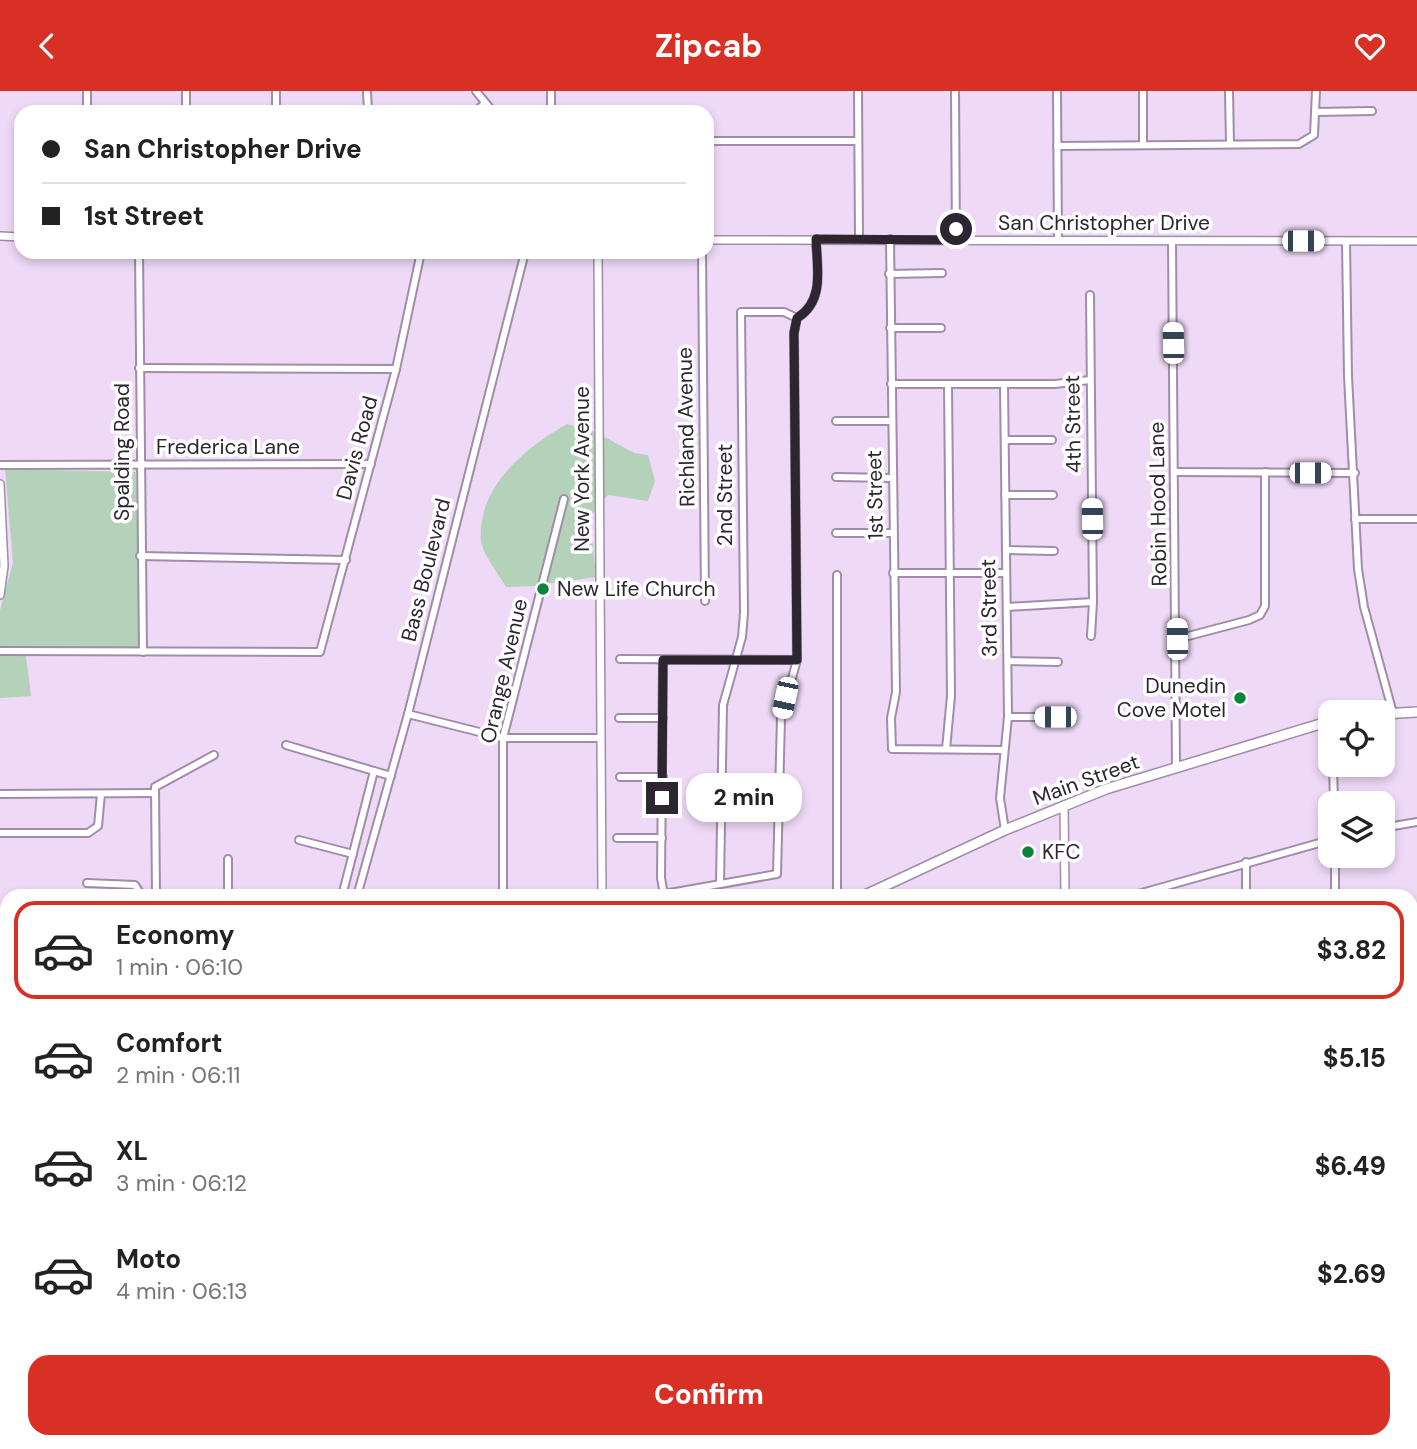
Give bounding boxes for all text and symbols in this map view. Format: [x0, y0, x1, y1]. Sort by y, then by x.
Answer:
text: Zipcab [655, 25, 762, 67]
icon: back [28, 27, 66, 65]
icon: heart [1351, 27, 1389, 65]
text: San Christopher Drive [84, 132, 362, 166]
text: 1st Street [84, 199, 204, 233]
street label: San Christopher Drive [998, 209, 1210, 237]
route start [940, 213, 972, 245]
car [1283, 231, 1325, 252]
car [1163, 322, 1184, 364]
street label: Richland Avenue [671, 347, 701, 507]
street label: 4th Street [1058, 375, 1088, 473]
street label: Spalding Road [108, 383, 136, 521]
street label: New York Avenue [568, 386, 596, 552]
street label: Davis Road [330, 393, 384, 503]
street label: Robin Hood Lane [1143, 421, 1173, 587]
street label: Frederica Lane [156, 433, 300, 461]
street label: 2nd Street [711, 444, 739, 546]
street label: 1st Street [860, 450, 890, 540]
car [1290, 463, 1332, 484]
street label: Bass Boulevard [395, 495, 457, 645]
car [1082, 498, 1103, 540]
street label: 3rd Street [974, 559, 1004, 657]
place label: New Life Church [557, 575, 716, 603]
marker: New Life Church [535, 581, 551, 597]
street label: Orange Avenue [474, 596, 534, 746]
car [1167, 618, 1188, 660]
place label: Dunedin Cove Motel [1117, 672, 1226, 724]
car [771, 675, 800, 721]
marker: Dunedin Cove Motel [1232, 690, 1248, 706]
map controls [1318, 700, 1395, 868]
button: locate [1318, 700, 1395, 777]
car [1035, 707, 1077, 728]
street label: Main Street [1029, 748, 1143, 812]
callout: 2 min [686, 773, 802, 823]
route end [646, 782, 678, 814]
text: 2 min [714, 782, 774, 812]
button: layers [1318, 791, 1395, 868]
place label: KFC [1042, 838, 1081, 866]
marker: KFC [1020, 844, 1036, 860]
text: Economy [116, 918, 234, 952]
icon: car [32, 919, 95, 982]
text: $3.82 [1317, 933, 1386, 967]
text: 1 min · 06:10 [116, 952, 243, 982]
text: Comfort [116, 1026, 222, 1060]
icon: car [32, 1027, 95, 1090]
text: $5.15 [1323, 1041, 1386, 1075]
text: 2 min · 06:11 [116, 1060, 241, 1090]
text: XL [116, 1134, 148, 1168]
icon: car [32, 1135, 95, 1198]
text: $6.49 [1315, 1149, 1386, 1183]
text: 3 min · 06:12 [116, 1168, 247, 1198]
text: Moto [116, 1242, 181, 1276]
icon: car [32, 1243, 95, 1306]
text: $2.69 [1317, 1257, 1386, 1291]
text: 4 min · 06:13 [116, 1276, 248, 1306]
button: Confirm [28, 1355, 1390, 1435]

